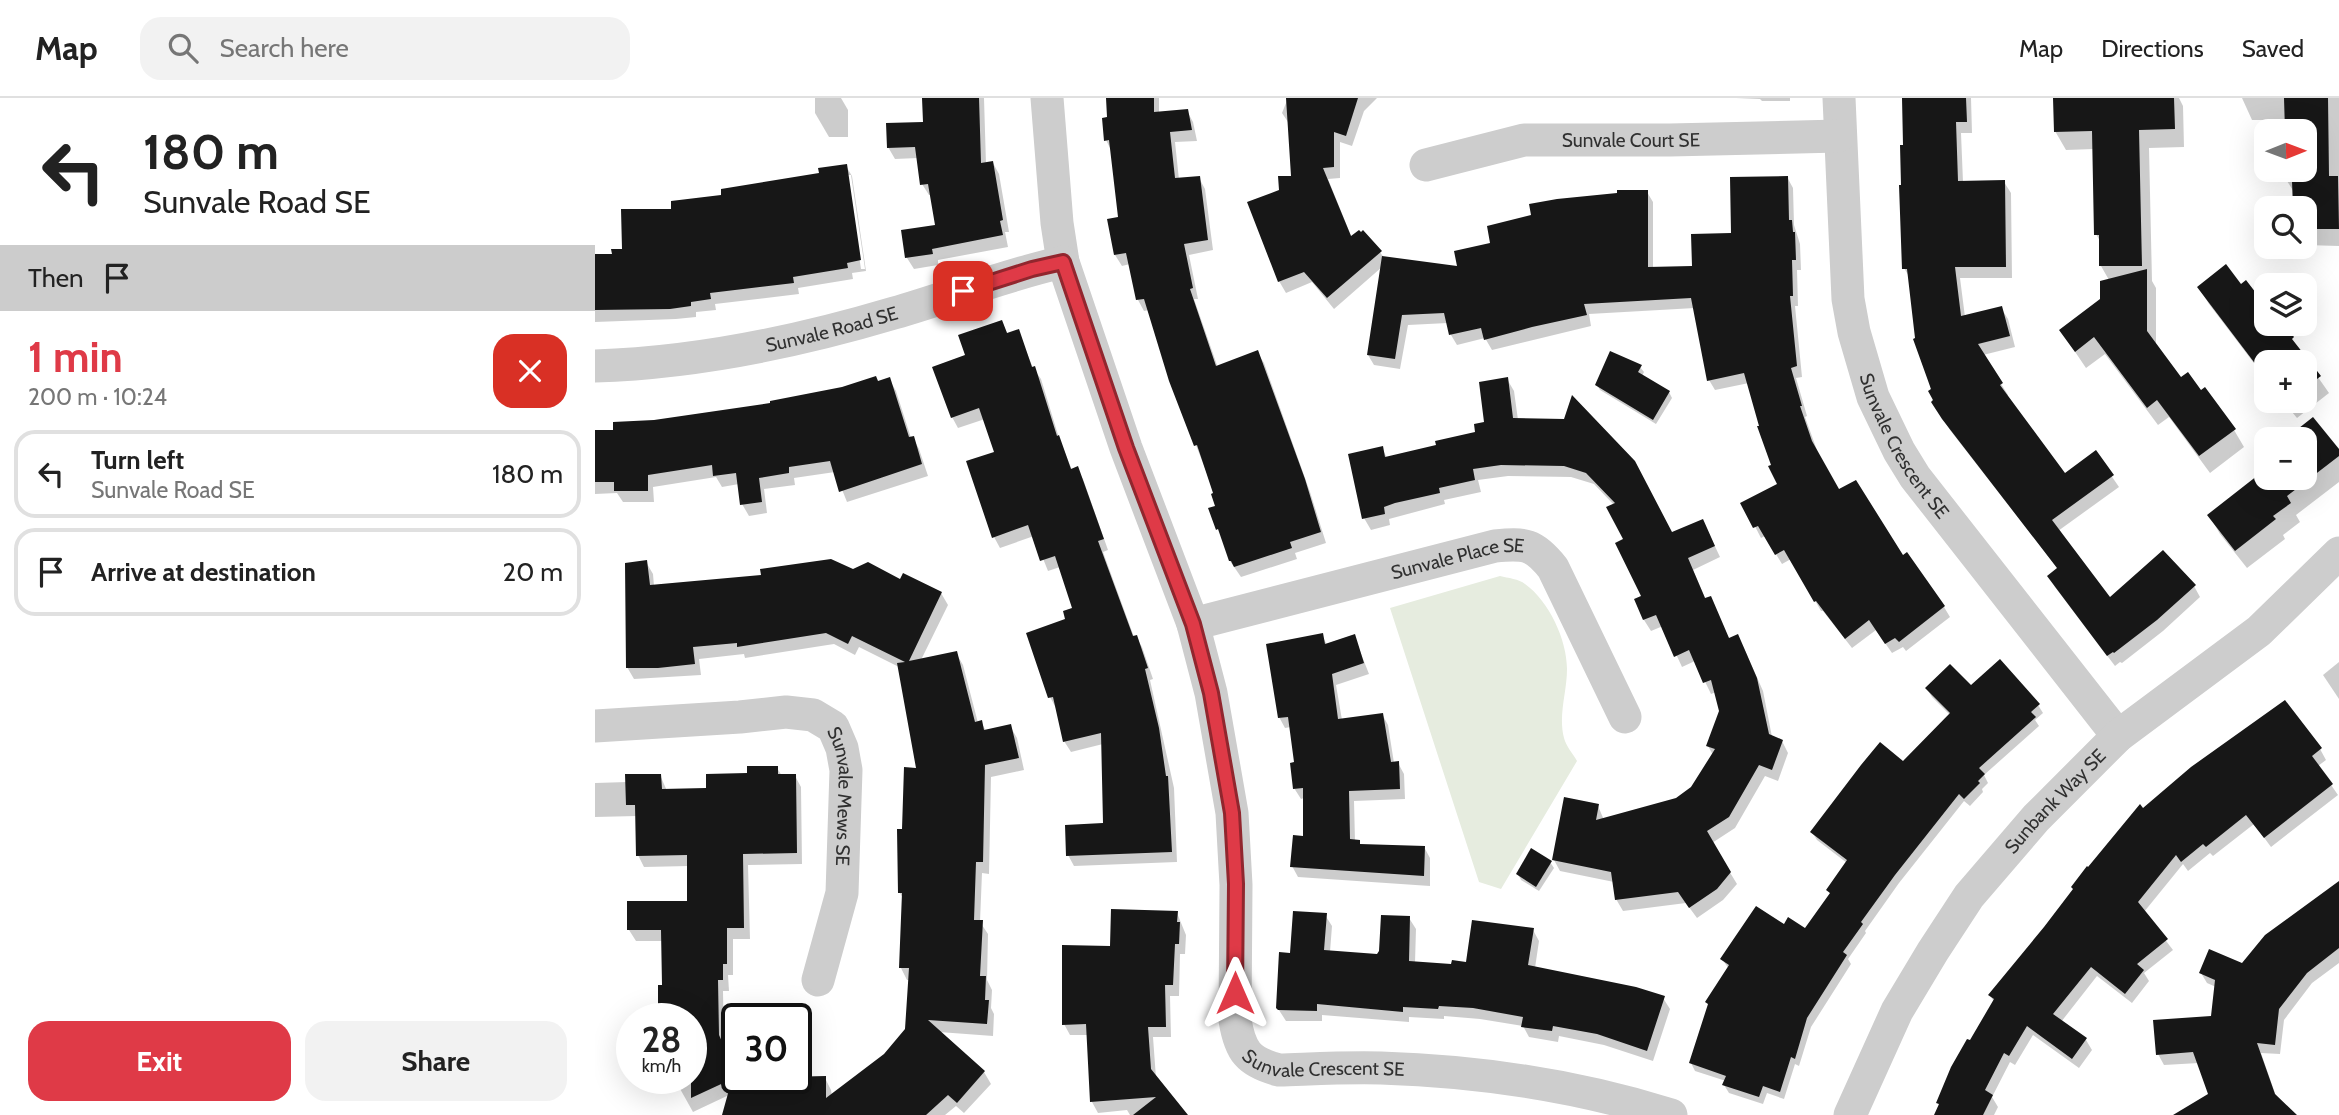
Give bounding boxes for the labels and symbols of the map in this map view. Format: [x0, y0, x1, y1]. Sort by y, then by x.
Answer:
north arrow [2254, 119, 2317, 182]
street label: Sunvale Court SE [1562, 128, 1700, 152]
pin [933, 261, 993, 321]
street label: Sunvale Road SE [764, 301, 900, 356]
street label: Sunvale Crescent SE [1855, 370, 1954, 523]
street label: Sunvale Place SE [1388, 533, 1526, 584]
street label: Sunvale Mews SE [823, 723, 858, 866]
street label: Sunbank Way SE [1999, 744, 2110, 858]
position arrow [1198, 956, 1272, 1030]
speed limit sign: 30 [721, 1003, 812, 1094]
street label: Sunvale Crescent SE [1238, 1044, 1405, 1082]

